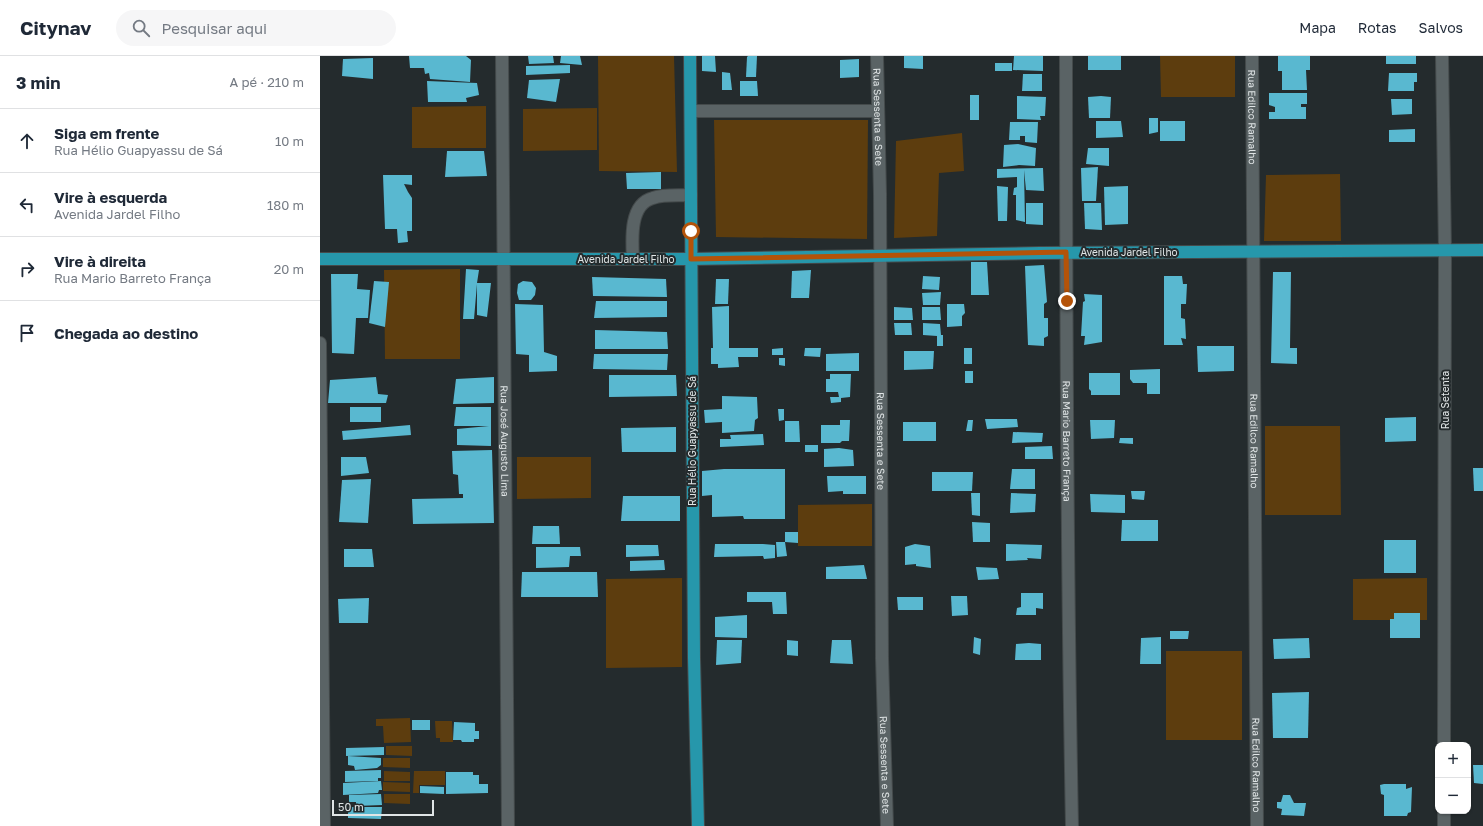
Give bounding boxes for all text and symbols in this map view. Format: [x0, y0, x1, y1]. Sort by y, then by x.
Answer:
search box [116, 10, 396, 46]
text: Citynav [20, 16, 92, 39]
icon: search [130, 17, 152, 39]
text: Pesquisar aqui [162, 19, 267, 37]
text: Mapa [1299, 19, 1336, 36]
text: Rotas [1358, 19, 1397, 36]
text: Salvos [1419, 19, 1463, 36]
street label: Rua Sessenta e Sete [871, 68, 885, 166]
street label: Rua Edilco Ramalho [1246, 69, 1259, 165]
text: 3 min [16, 72, 60, 93]
text: A pé · 210 m [229, 74, 304, 90]
text: Siga em frente [54, 124, 159, 142]
icon: ahead [16, 130, 38, 152]
text: 10 m [275, 133, 304, 149]
text: Rua Hélio Guapyassu de Sá [54, 142, 223, 158]
text: Vire à esquerda [54, 188, 167, 206]
icon: left [16, 194, 38, 216]
text: 180 m [267, 197, 304, 213]
text: Avenida Jardel Filho [54, 206, 180, 222]
route start [682, 222, 700, 240]
street label: Avenida Jardel Filho [1080, 246, 1178, 258]
text: Vire à direita [54, 252, 146, 270]
street label: Avenida Jardel Filho [577, 253, 675, 265]
icon: right [16, 258, 38, 280]
text: 20 m [274, 261, 304, 277]
text: Rua Mario Barreto França [54, 270, 211, 286]
route end [1058, 292, 1076, 310]
icon: arrive [16, 322, 38, 344]
text: Chegada ao destino [54, 324, 198, 342]
street label: Rua Setenta [1439, 371, 1451, 429]
street label: Rua Hélio Guapyassu de Sá [686, 376, 698, 506]
street label: Rua Mario Barreto França [1061, 380, 1074, 502]
street label: Rua José Augusto Lima [499, 385, 511, 497]
street label: Rua Sessenta e Sete [875, 392, 887, 490]
street label: Rua Edilco Ramalho [1248, 393, 1261, 489]
street label: Rua Sessenta e Sete [878, 716, 893, 814]
street label: Rua Edilco Ramalho [1250, 717, 1263, 813]
map controls [1435, 742, 1471, 814]
button: + [1435, 742, 1471, 778]
button: − [1435, 778, 1471, 814]
scale bar [332, 798, 434, 817]
text: 50 m [338, 800, 364, 813]

